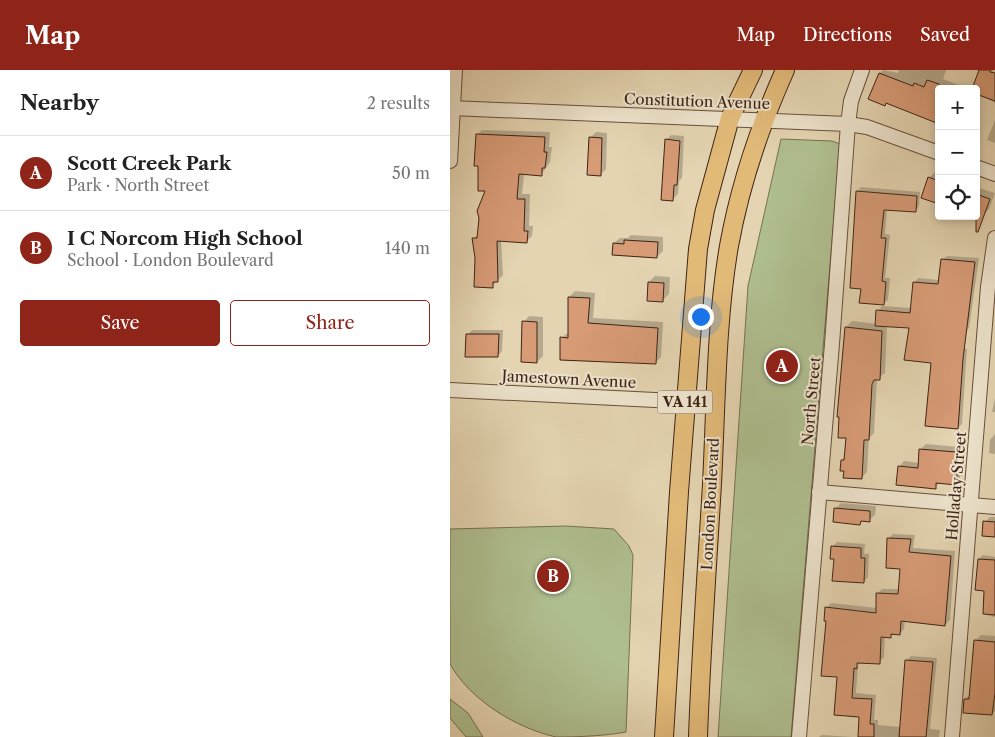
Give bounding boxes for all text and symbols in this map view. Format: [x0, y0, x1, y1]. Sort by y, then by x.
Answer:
text: Map [25, 21, 80, 50]
text: Map [736, 24, 775, 46]
text: Directions [803, 24, 892, 46]
text: Saved [920, 24, 970, 46]
map controls [935, 85, 980, 220]
button: + [935, 85, 980, 130]
street label: Constitution Avenue [624, 89, 770, 113]
text: Nearby [20, 90, 99, 115]
text: 2 results [367, 93, 430, 113]
button: − [935, 130, 980, 175]
text: Scott Creek Park [67, 152, 231, 175]
text: A [30, 163, 42, 183]
text: 50 m [392, 163, 430, 183]
text: Park · North Street [67, 175, 209, 195]
button: locate [935, 175, 980, 220]
text: I C Norcom High School [67, 227, 303, 250]
text: B [30, 238, 42, 258]
text: 140 m [385, 238, 430, 258]
text: School · London Boulevard [67, 250, 274, 270]
button: Save [20, 300, 220, 346]
button: Share [230, 300, 430, 346]
your location [688, 304, 714, 330]
pin: A [766, 347, 798, 385]
street label: North Street [798, 355, 824, 446]
street label: Jamestown Avenue [499, 366, 637, 392]
road number: VA 141 [658, 391, 712, 414]
street label: Holladay Street [942, 430, 970, 541]
street label: London Boulevard [697, 437, 723, 571]
pin: B [537, 557, 569, 595]

